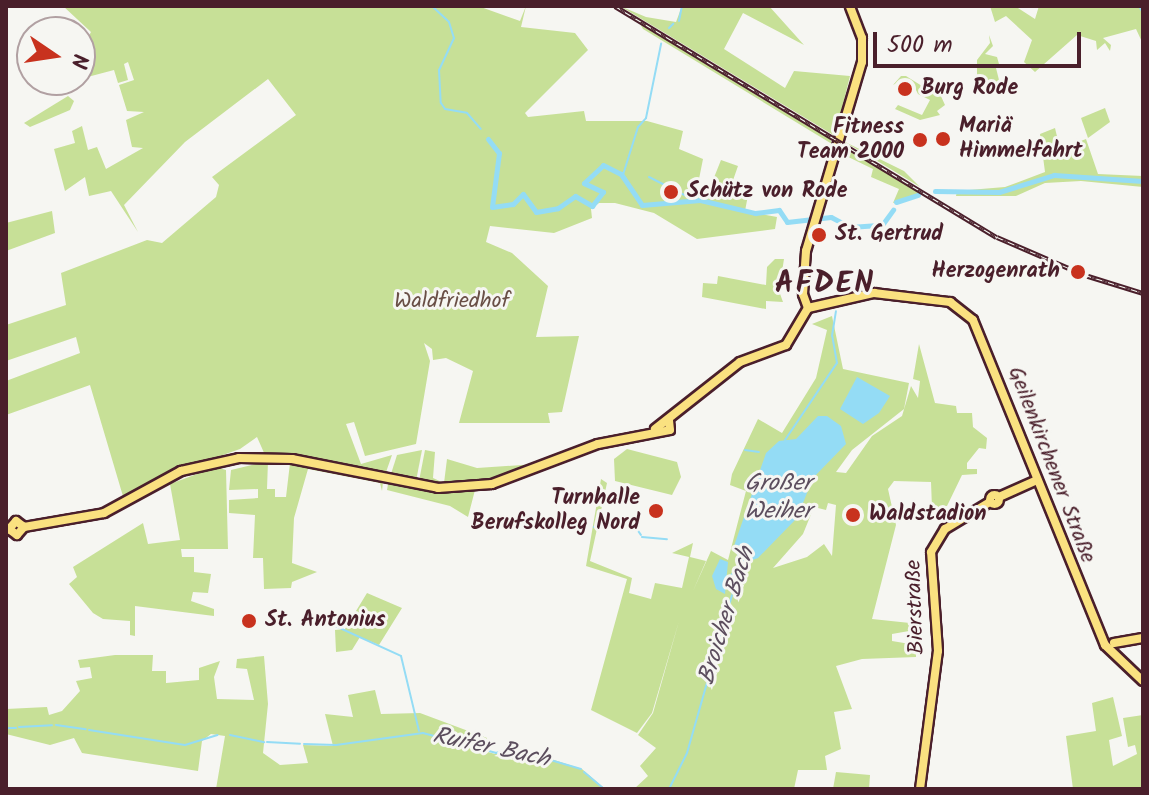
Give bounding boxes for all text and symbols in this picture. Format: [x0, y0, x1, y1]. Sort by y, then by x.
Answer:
north arrow [16, 16, 96, 96]
scale bar [877, 16, 1085, 66]
text: 500 m [887, 26, 953, 65]
text: N [59, 50, 97, 72]
place label: Burg Rode [921, 76, 1018, 102]
marker: Burg Rode [896, 80, 914, 98]
place label: Mariä Himmelfahrt [959, 113, 1083, 164]
place label: Fitness Team 2000 [797, 114, 904, 166]
marker: Mariä Himmelfahrt [934, 130, 952, 148]
marker: Fitness Team 2000 [911, 131, 929, 149]
place label: Schütz von Rode [687, 179, 848, 205]
marker: Schütz von Rode [662, 183, 680, 201]
place label: St. Gertrud [835, 222, 943, 248]
marker: St. Gertrud [810, 226, 828, 244]
place label: Herzogenrath [931, 259, 1060, 285]
marker: Herzogenrath [1067, 261, 1089, 283]
district label: AFDEN [775, 266, 875, 302]
park label: Waldfriedhof [394, 289, 510, 315]
street label: Geilenkirchener Straße [1001, 363, 1101, 567]
water label: Großer Weiher [745, 470, 811, 526]
place label: Turnhalle Berufskolleg Nord [471, 485, 640, 536]
marker: Turnhalle Berufskolleg Nord [647, 502, 665, 520]
place label: Waldstadion [869, 502, 986, 528]
marker: Waldstadion [844, 506, 862, 524]
water label: Broicher Bach [692, 544, 762, 688]
street label: Bierstraße [901, 559, 931, 655]
place label: St. Antonius [265, 608, 386, 634]
marker: St. Antonius [240, 612, 258, 630]
water label: Ruifer Bach [430, 722, 552, 774]

